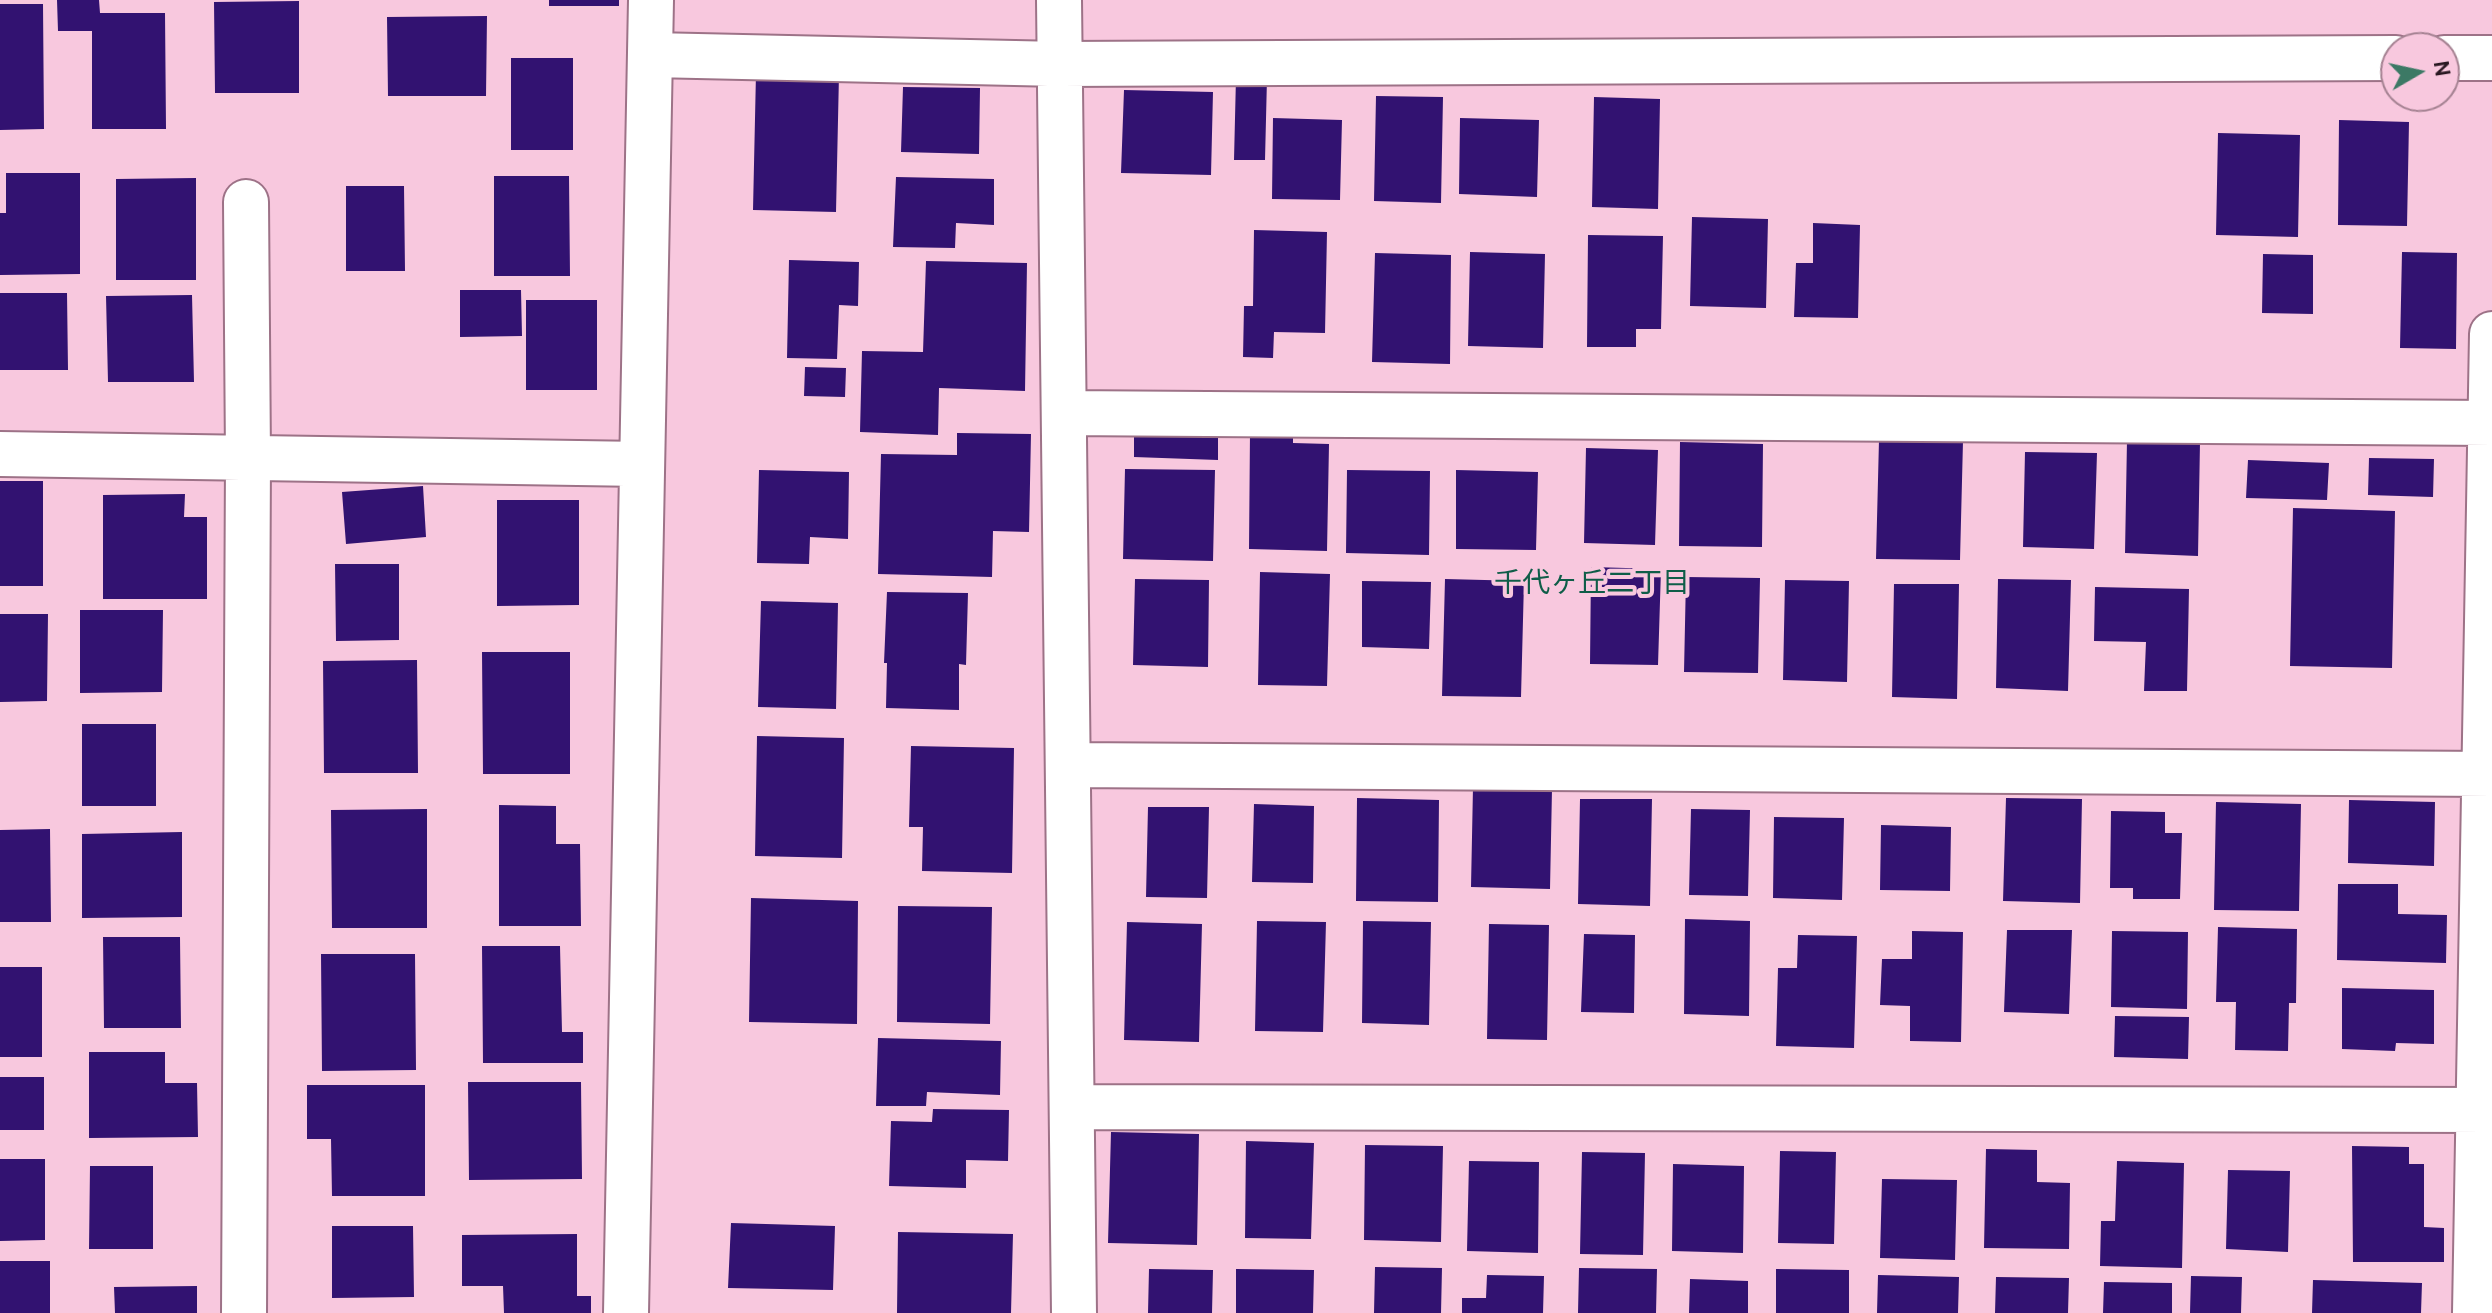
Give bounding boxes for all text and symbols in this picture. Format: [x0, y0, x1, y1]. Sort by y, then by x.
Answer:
north arrow [2380, 32, 2460, 112]
text: N [2428, 59, 2457, 78]
district label: 千代ヶ丘二丁目 [1494, 567, 1690, 601]

